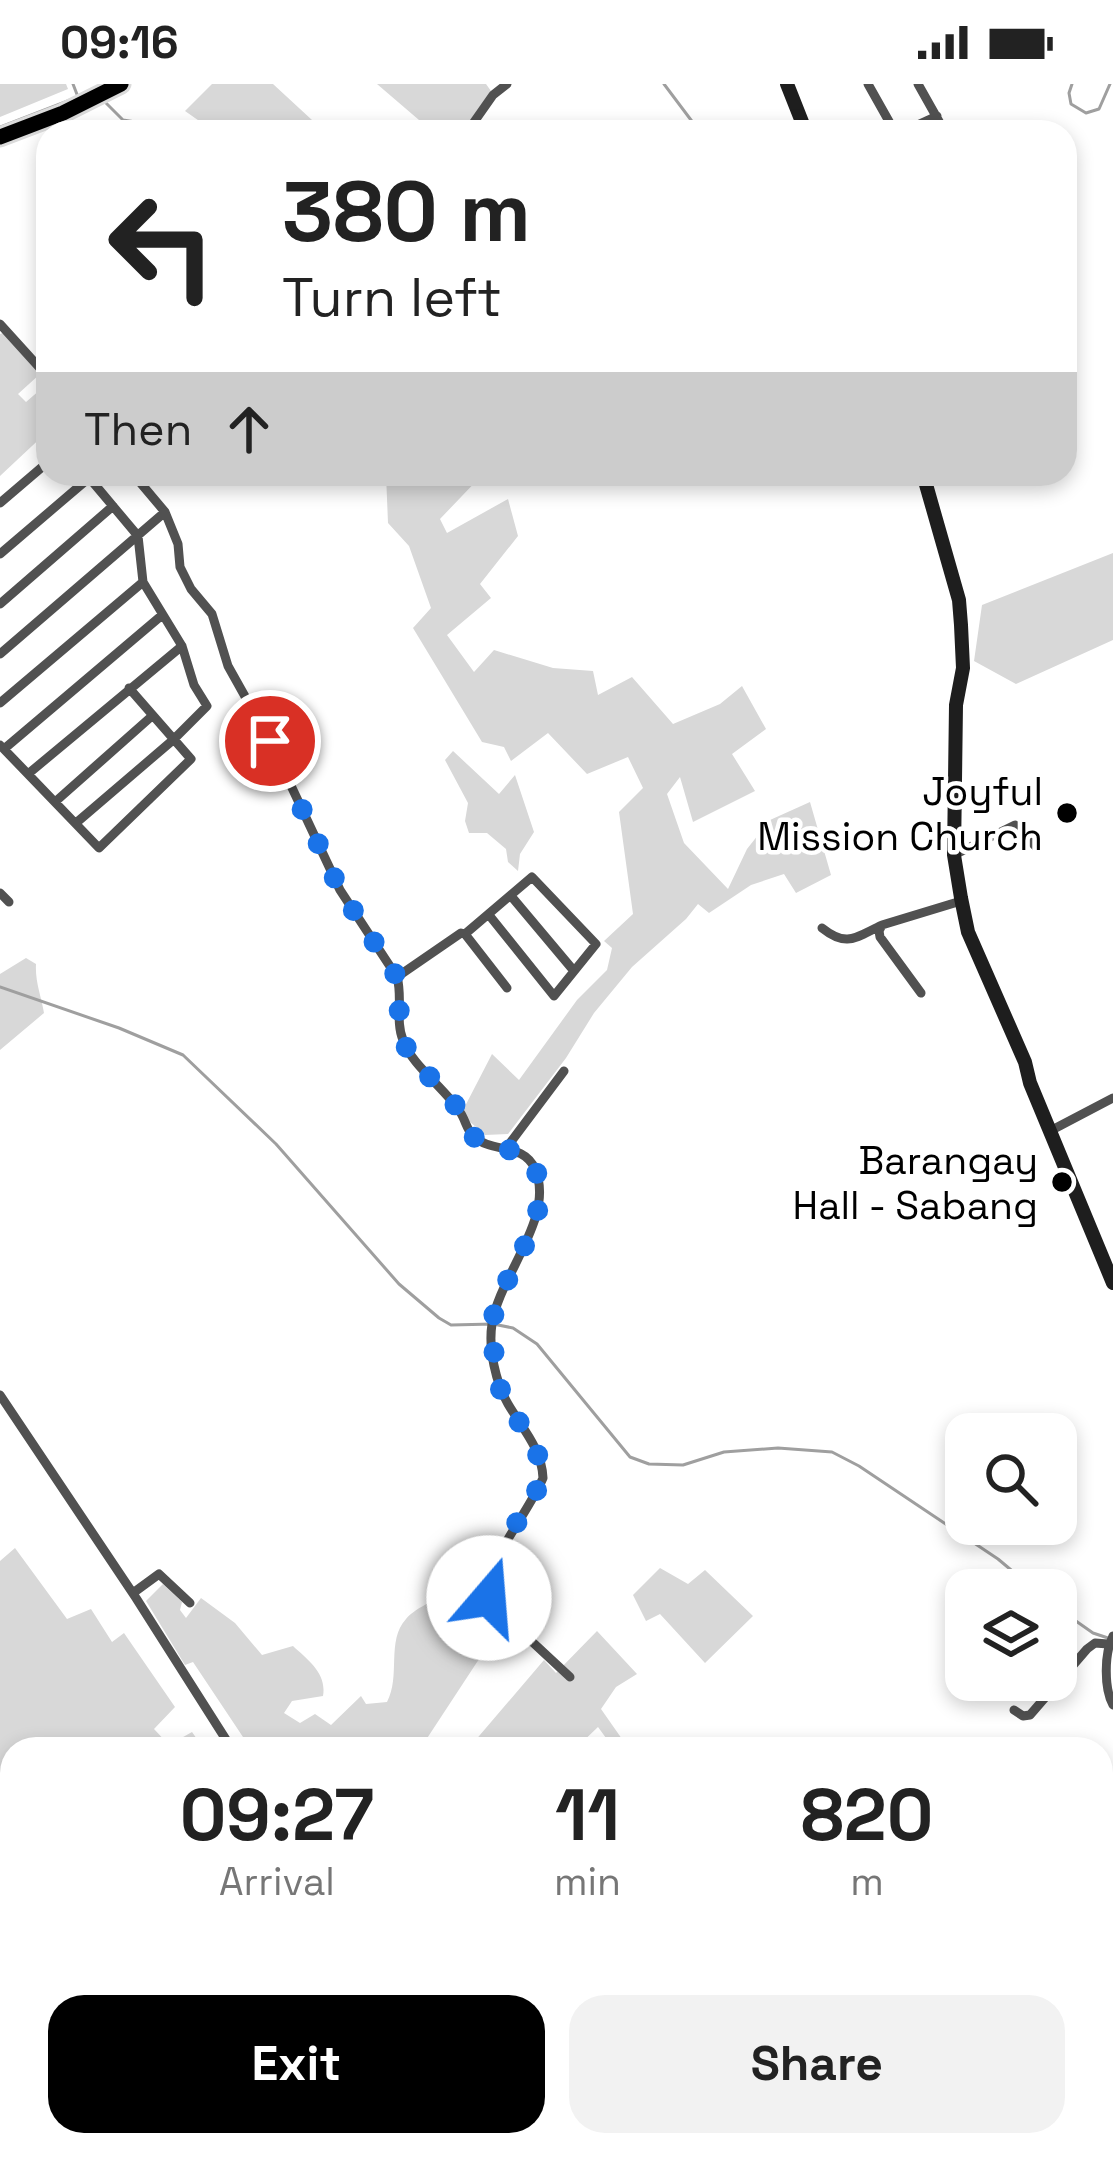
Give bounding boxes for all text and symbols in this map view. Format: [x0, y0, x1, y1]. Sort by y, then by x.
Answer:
text: 09:16 [60, 14, 179, 71]
text: 380 m [282, 158, 531, 266]
icon: left [84, 168, 240, 324]
text: Turn left [282, 263, 502, 332]
icon: ahead [216, 396, 282, 462]
text: Then [84, 401, 192, 458]
pin [219, 690, 321, 792]
icon: arrive [237, 708, 303, 774]
place label: Joyful Mission Church [757, 767, 1043, 861]
marker: Joyful Mission Church [1054, 800, 1080, 826]
place label: Barangay Hall - Sabang [793, 1136, 1038, 1230]
marker: Barangay Hall - Sabang [1049, 1169, 1075, 1195]
map controls [945, 1413, 1077, 1701]
button: search [945, 1413, 1077, 1545]
position arrow [426, 1535, 552, 1661]
button: layers [945, 1569, 1077, 1701]
text: 09:27 [180, 1769, 374, 1861]
text: 11 [555, 1769, 620, 1861]
text: 820 [801, 1769, 933, 1861]
text: Arrival [219, 1857, 335, 1906]
text: min [554, 1857, 621, 1906]
text: m [850, 1857, 884, 1906]
button: Exit [48, 1995, 545, 2133]
button: Share [569, 1995, 1065, 2133]

